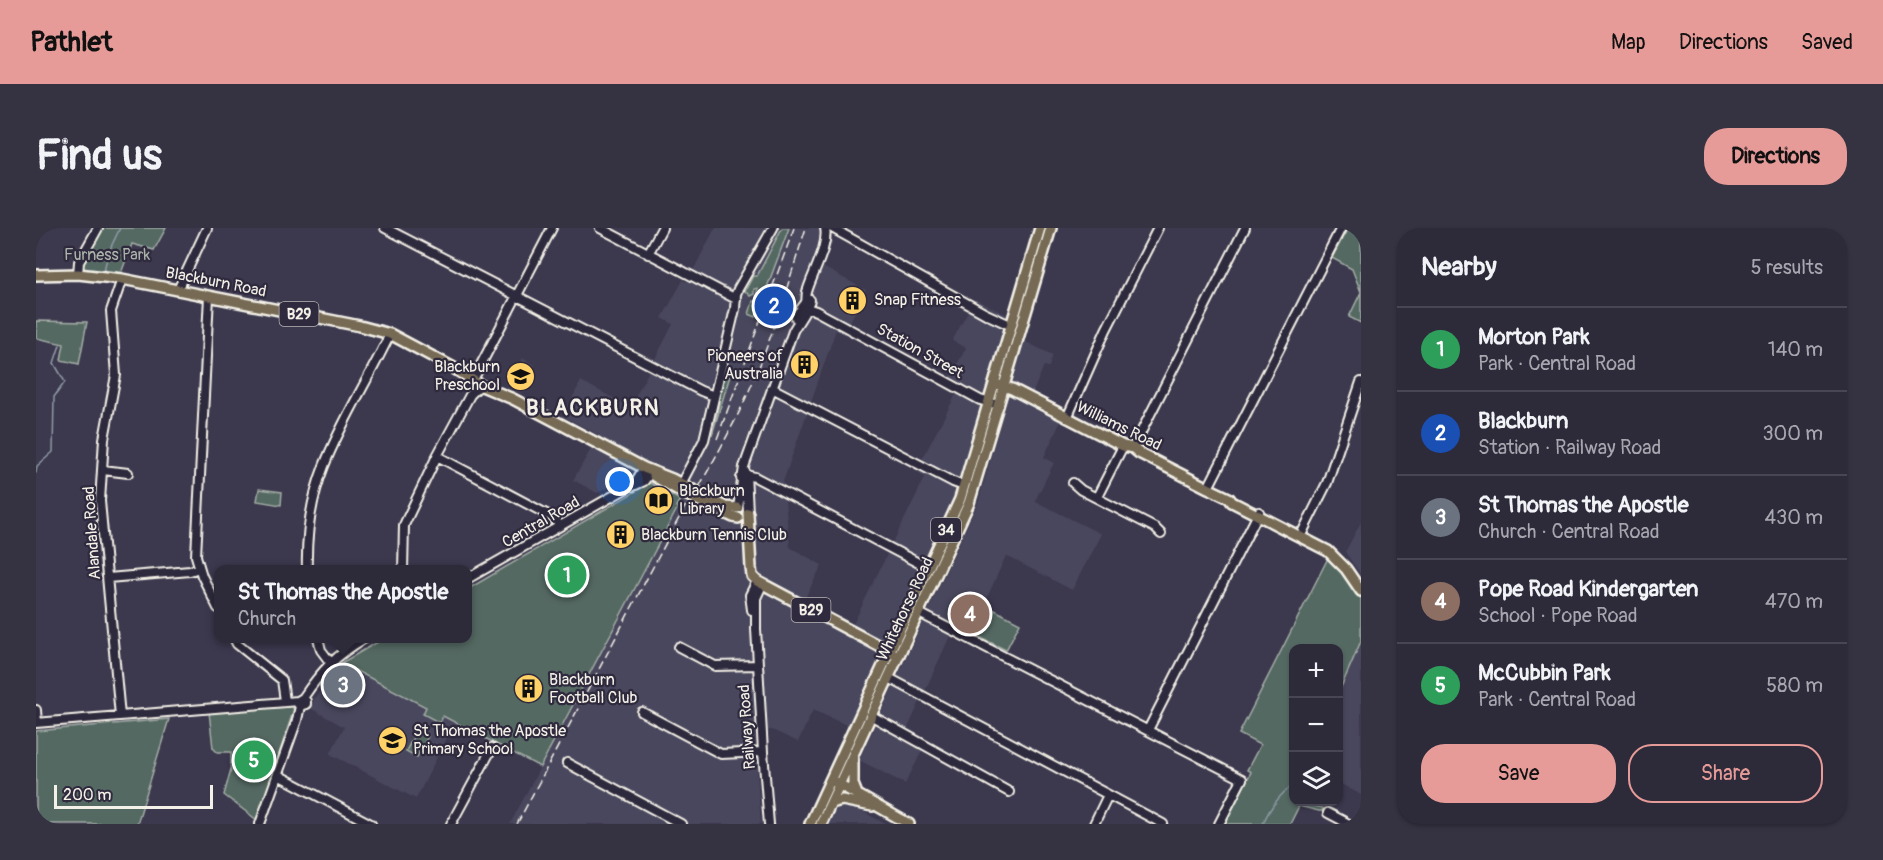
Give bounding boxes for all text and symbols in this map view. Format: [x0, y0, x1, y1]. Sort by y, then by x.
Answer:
text: Pathlet [30, 25, 113, 60]
text: Map [1611, 29, 1646, 56]
text: Directions [1679, 29, 1768, 56]
text: Saved [1801, 29, 1853, 56]
button: Directions [1704, 128, 1847, 185]
text: Find us [36, 130, 162, 182]
park label: Furness Park [64, 245, 150, 265]
text: Nearby [1421, 251, 1497, 283]
text: 5 results [1751, 255, 1823, 280]
street label: Blackburn Road [164, 262, 268, 302]
pin: 2 [754, 284, 794, 328]
building icon: Snap Fitness [837, 284, 869, 316]
place label: Snap Fitness [874, 290, 961, 310]
road number: B29 [280, 302, 318, 326]
street label: Station Street [873, 319, 967, 383]
text: Morton Park [1478, 323, 1590, 351]
text: 1 [1437, 337, 1444, 362]
text: 140 m [1768, 337, 1823, 362]
place label: Pioneers of Australia [707, 346, 783, 384]
building icon: Pioneers of Australia [788, 349, 820, 381]
text: Park · Central Road [1478, 351, 1636, 376]
place label: Blackburn Preschool [434, 357, 500, 395]
school or university icon: Blackburn Preschool [505, 360, 537, 392]
district label: BLACKBURN [526, 394, 660, 422]
street label: Williams Road [1073, 397, 1165, 455]
text: Blackburn [1478, 407, 1568, 435]
text: 2 [1435, 421, 1446, 446]
text: 300 m [1762, 421, 1823, 446]
text: Station · Railway Road [1478, 435, 1661, 460]
your location [605, 467, 634, 496]
place label: Blackburn Library [679, 481, 745, 519]
library icon: Blackburn Library [642, 484, 674, 516]
street label: Alandale Road [79, 486, 105, 580]
text: St Thomas the Apostle [1478, 491, 1689, 519]
street label: Central Road [499, 492, 583, 552]
text: 3 [1435, 505, 1446, 530]
text: 430 m [1764, 505, 1823, 530]
road number: 34 [931, 518, 961, 542]
building icon: Blackburn Tennis Club [604, 519, 636, 551]
text: Church · Central Road [1478, 519, 1660, 544]
place label: Blackburn Tennis Club [641, 525, 787, 545]
pin: 1 [548, 552, 586, 598]
street label: Whitehorse Road [872, 554, 938, 664]
popup [214, 565, 472, 643]
text: Pope Road Kindergarten [1478, 575, 1699, 603]
text: St Thomas the Apostle [238, 578, 448, 606]
text: 4 [1435, 589, 1446, 614]
text: 470 m [1765, 589, 1823, 614]
pin: 4 [950, 592, 990, 636]
road number: B29 [792, 598, 830, 622]
text: School · Pope Road [1478, 603, 1638, 628]
text: Church [238, 606, 296, 631]
map controls [1289, 644, 1343, 806]
button: + [1289, 644, 1343, 698]
text: McCubbin Park [1478, 659, 1611, 687]
pin: 3 [324, 662, 362, 708]
place label: Blackburn Football Club [549, 670, 638, 708]
building icon: Blackburn Football Club [512, 673, 544, 705]
text: 5 [1435, 673, 1446, 698]
text: 580 m [1766, 673, 1823, 698]
street label: Railway Road [734, 684, 760, 770]
text: Park · Central Road [1478, 687, 1636, 712]
button: − [1289, 698, 1343, 752]
place label: St Thomas the Apostle Primary School [413, 721, 566, 759]
school or university icon: St Thomas the Apostle Primary School [376, 724, 408, 756]
pin: 5 [234, 738, 274, 782]
button: Save [1421, 744, 1616, 803]
button: Share [1628, 744, 1823, 803]
button: layers [1289, 752, 1343, 806]
scale bar [54, 782, 213, 810]
text: 200 m [63, 785, 111, 805]

